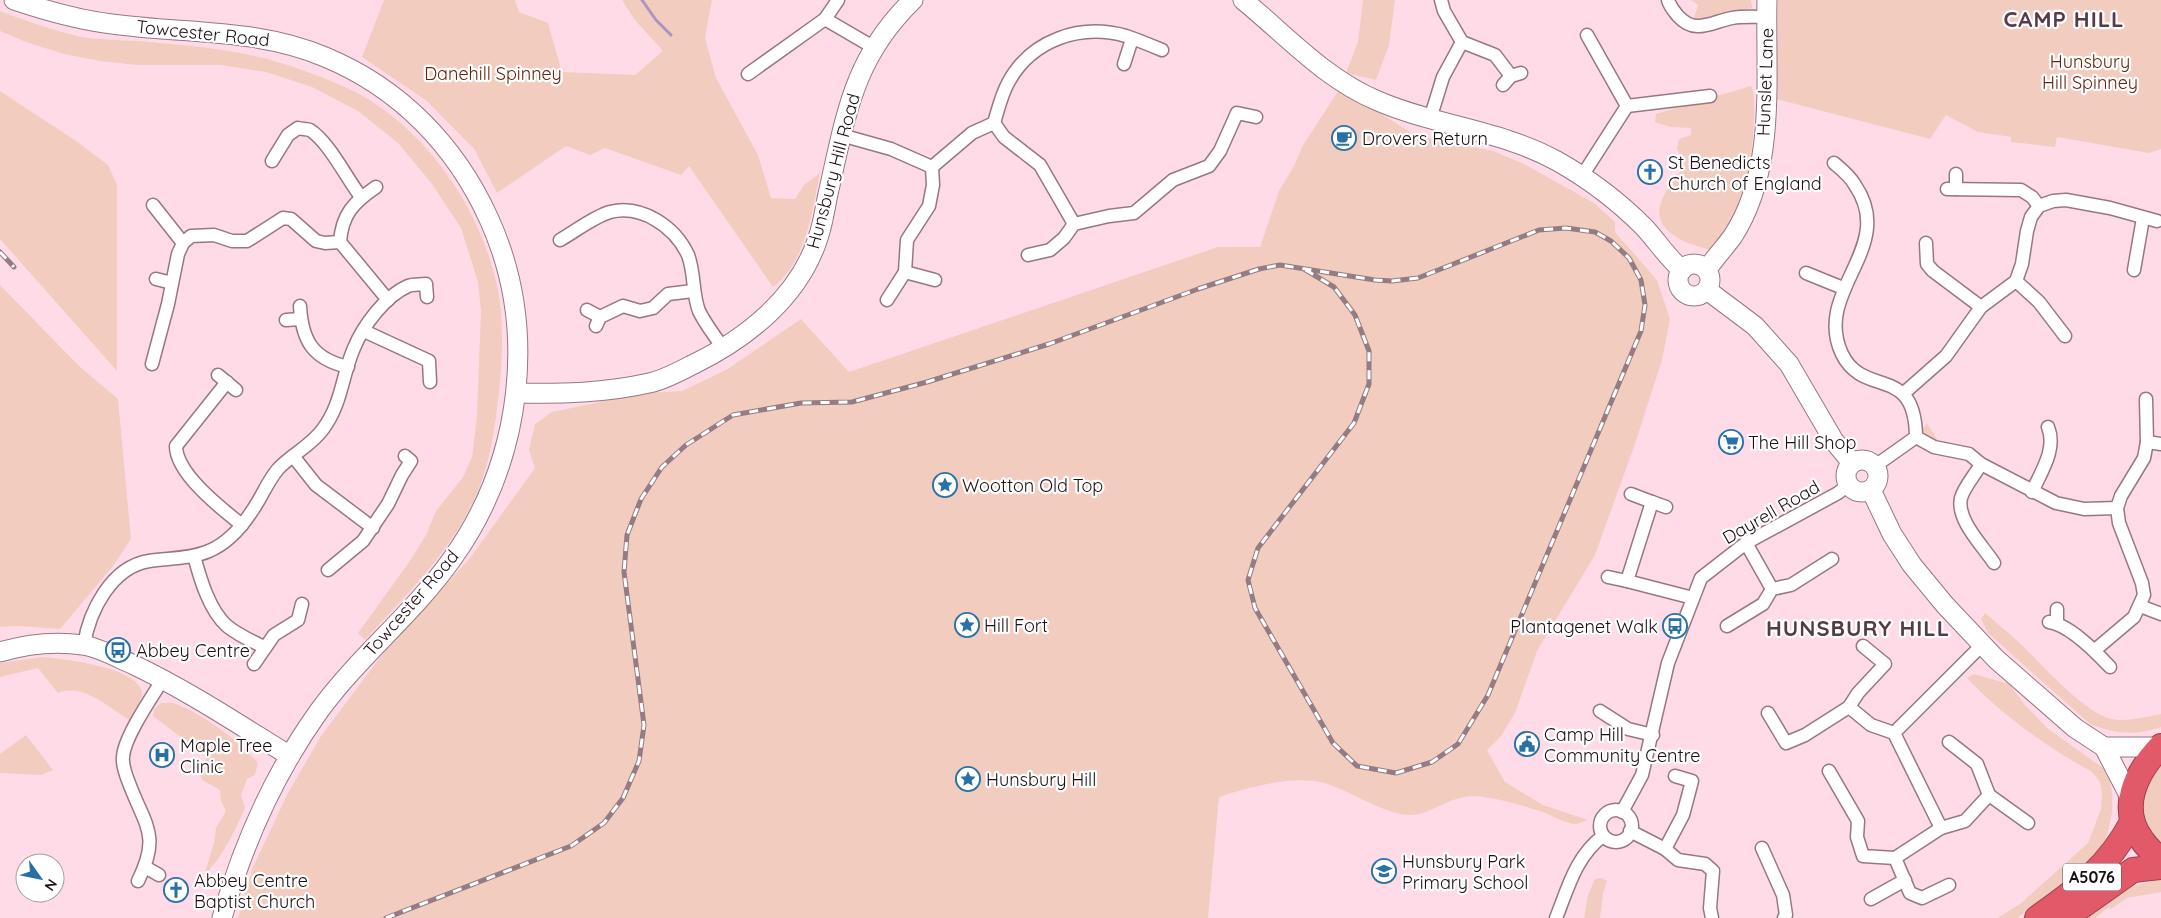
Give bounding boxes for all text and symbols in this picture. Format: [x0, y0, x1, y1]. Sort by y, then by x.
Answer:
district label: CAMP HILL [2004, 5, 2124, 33]
street label: Towcester Road [135, 15, 271, 51]
street label: Hunslet Lane [1752, 27, 1778, 137]
park label: Hunsbury Hill Spinney [2042, 50, 2138, 94]
park label: Danehill Spinney [424, 62, 562, 85]
street label: Hunsbury Hill Road [801, 91, 865, 251]
cafe icon: Drovers Return [1331, 125, 1357, 151]
place label: Drovers Return [1362, 127, 1488, 150]
place label: St Benedicts Church of England [1668, 151, 1822, 195]
church icon: St Benedicts Church of England [1637, 159, 1663, 185]
supermarket icon: The Hill Shop [1718, 429, 1744, 455]
place label: The Hill Shop [1748, 431, 1856, 454]
place icon: Wootton Old Top [932, 472, 958, 498]
place label: Wootton Old Top [962, 474, 1103, 497]
street label: Dayrell Road [1718, 475, 1824, 549]
street label: Towcester Road [358, 545, 464, 661]
place icon: Hill Fort [954, 612, 980, 638]
bus stop icon: Plantagenet Walk [1662, 613, 1688, 639]
place label: Hill Fort [984, 614, 1048, 637]
district label: HUNSBURY HILL [1766, 614, 1950, 642]
place label: Plantagenet Walk [1510, 615, 1658, 638]
bus stop icon: Abbey Centre [105, 637, 131, 663]
place label: Abbey Centre [136, 639, 250, 662]
place label: Camp Hill Community Centre [1544, 723, 1700, 767]
public building icon: Camp Hill Community Centre [1514, 731, 1540, 757]
place label: Maple Tree Clinic [180, 734, 272, 778]
hospital icon: Maple Tree Clinic [149, 742, 175, 768]
place icon: Hunsbury Hill [955, 766, 981, 792]
place label: Hunsbury Hill [986, 768, 1096, 791]
place label: Hunsbury Park Primary School [1402, 850, 1528, 894]
north arrow [15, 853, 65, 903]
school or university icon: Hunsbury Park Primary School [1371, 858, 1397, 884]
road number: A5076 [2063, 864, 2121, 890]
place label: Abbey Centre Baptist Church [194, 869, 315, 913]
text: N [41, 876, 61, 894]
church icon: Abbey Centre Baptist Church [163, 877, 189, 903]

